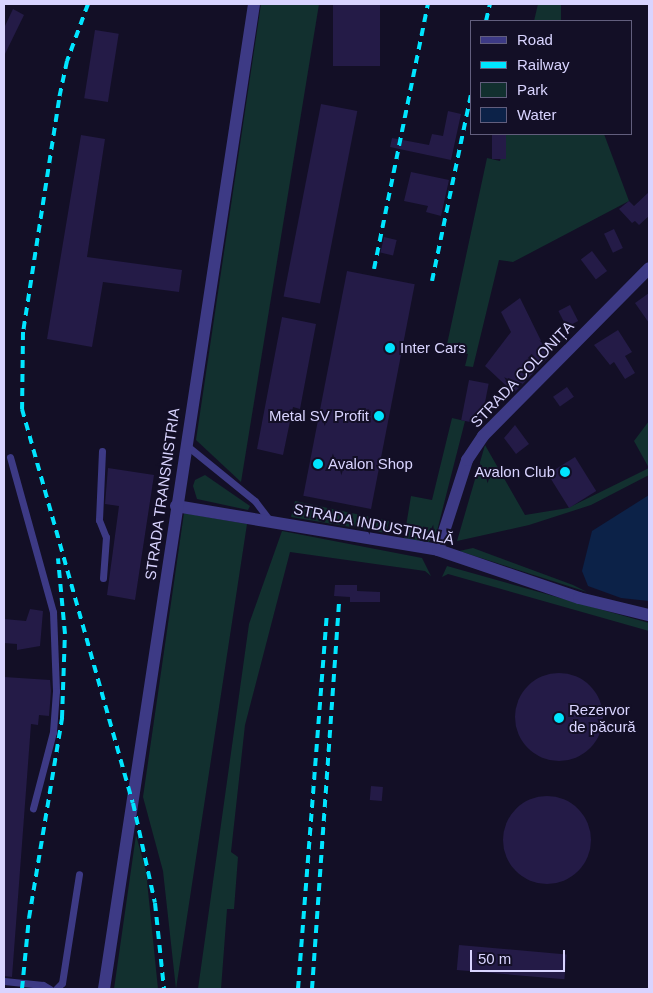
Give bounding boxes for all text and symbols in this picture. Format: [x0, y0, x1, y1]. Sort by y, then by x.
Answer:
legend [470, 20, 633, 135]
text: Road [517, 31, 553, 48]
text: Railway [517, 56, 570, 73]
text: Park [517, 81, 548, 98]
text: Water [517, 106, 556, 123]
street label: STRADA COLONIȚA [466, 317, 578, 431]
place label: Inter Cars [400, 339, 466, 357]
marker: Inter Cars [384, 342, 396, 354]
street label: STRADA TRANSNISTRIA [141, 406, 183, 582]
place label: Metal SV Profit [269, 407, 369, 425]
marker: Metal SV Profit [373, 410, 385, 422]
place label: Avalon Shop [328, 455, 413, 473]
marker: Avalon Shop [312, 458, 324, 470]
place label: Avalon Club [474, 463, 555, 481]
marker: Avalon Club [559, 466, 571, 478]
street label: STRADA INDUSTRIALĂ [292, 500, 456, 548]
place label: Rezervor de păcură [569, 700, 636, 735]
marker: Rezervor de păcură [553, 712, 565, 724]
scale bar [473, 940, 568, 972]
text: 50 m [478, 950, 511, 967]

